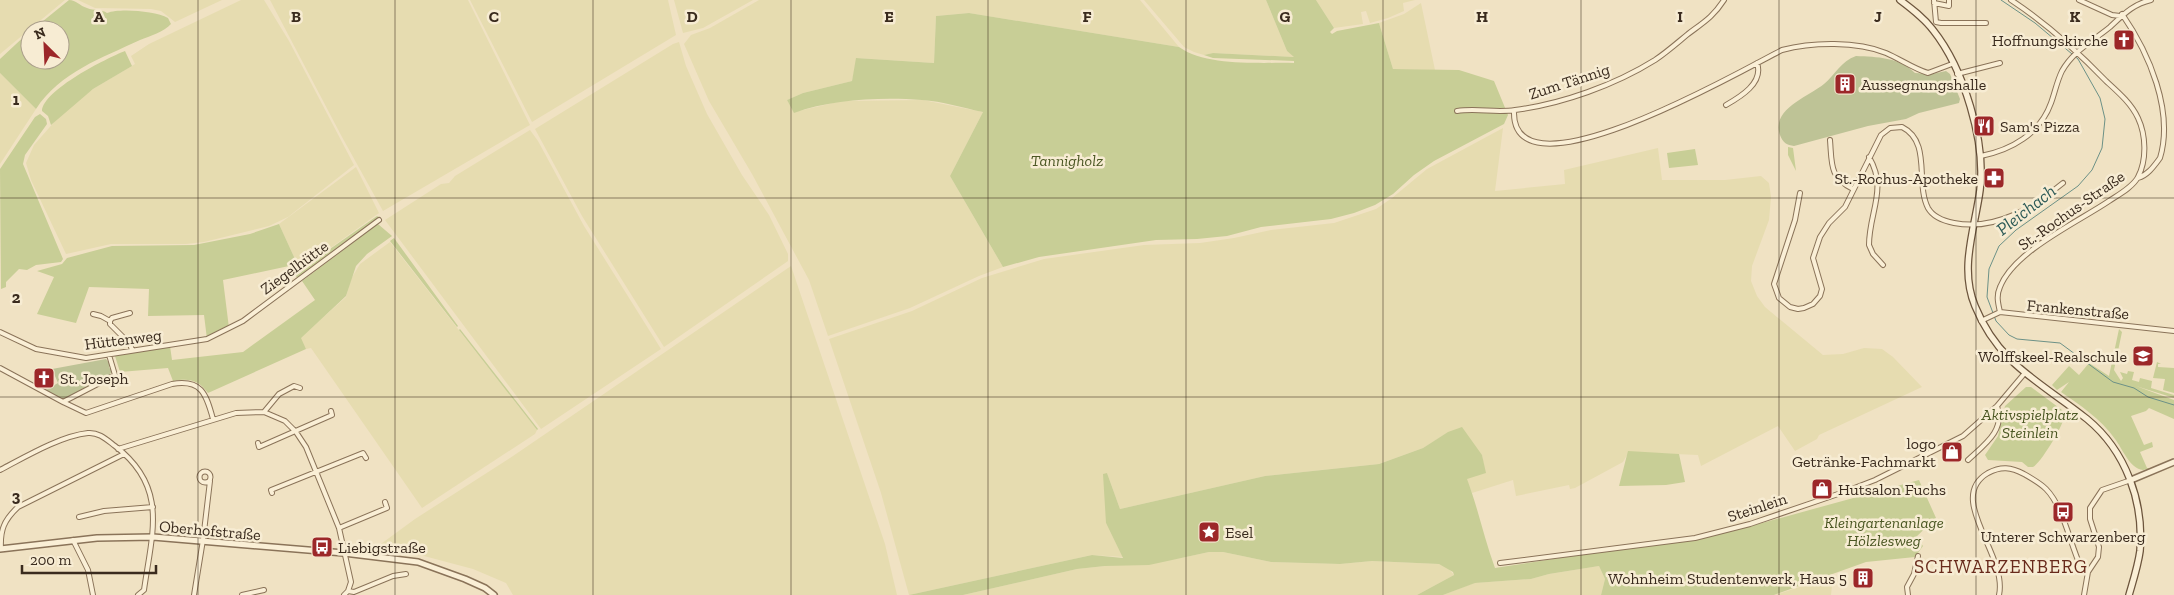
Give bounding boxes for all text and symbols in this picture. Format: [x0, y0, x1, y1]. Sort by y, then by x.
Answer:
text: A [94, 7, 105, 26]
text: B [291, 7, 301, 26]
text: C [489, 7, 499, 26]
text: D [686, 7, 698, 26]
text: E [884, 7, 894, 26]
text: F [1082, 7, 1092, 26]
text: G [1280, 7, 1291, 26]
text: H [1476, 7, 1488, 26]
text: I [1677, 7, 1683, 26]
text: J [1874, 7, 1882, 26]
text: K [2070, 7, 2081, 26]
north arrow [20, 20, 70, 70]
text: N [32, 24, 49, 44]
church icon: Hoffnungskirche [2112, 28, 2136, 52]
place label: Hoffnungskirche [1992, 31, 2108, 50]
street label: Zum Tännig [1526, 59, 1612, 103]
building icon: Aussegnungshalle [1833, 72, 1857, 96]
place label: Aussegnungshalle [1861, 75, 1986, 94]
text: 1 [13, 90, 20, 109]
restaurant icon: Sam's Pizza [1972, 114, 1996, 138]
place label: Sam's Pizza [2000, 117, 2080, 136]
park label: Tannigholz [1031, 151, 1103, 170]
pharmacy icon: St.-Rochus-Apotheke [1982, 166, 2006, 190]
street label: St.-Rochus-Straße [2014, 167, 2128, 254]
place label: St.-Rochus-Apotheke [1834, 169, 1978, 188]
water label: Pleichach [1992, 180, 2060, 240]
street label: Ziegelhütte [257, 236, 332, 298]
text: 2 [12, 288, 21, 307]
street label: Frankenstraße [2026, 296, 2130, 323]
street label: Hüttenweg [83, 325, 163, 354]
school or university icon: Wolffskeel-Realschule [2131, 344, 2155, 368]
place label: Wolffskeel-Realschule [1978, 347, 2127, 366]
church icon: St. Joseph [32, 366, 56, 390]
place label: St. Joseph [60, 369, 129, 388]
park label: Aktivspielplatz Steinlein [1981, 405, 2078, 442]
place label: logo Getränke-Fachmarkt [1792, 434, 1936, 471]
shop icon: logo Getränke-Fachmarkt [1940, 440, 1964, 464]
shop icon: Hutsalon Fuchs [1810, 477, 1834, 501]
place label: Hutsalon Fuchs [1838, 480, 1946, 499]
text: 3 [12, 487, 21, 506]
street label: Steinlein [1725, 489, 1790, 526]
bus stop icon: Unterer Schwarzenberg [2051, 500, 2075, 524]
park label: Kleingartenanlage Hölzlesweg [1824, 513, 1944, 550]
street label: Oberhofstraße [158, 517, 262, 544]
place icon: Esel [1197, 520, 1221, 544]
place label: Esel [1225, 523, 1253, 542]
place label: Unterer Schwarzenberg [1980, 527, 2146, 546]
bus stop icon: Liebigstraße [310, 535, 334, 559]
place label: Liebigstraße [338, 538, 426, 557]
scale bar [22, 542, 156, 574]
text: 200 m [30, 551, 71, 569]
district label: SCHWARZENBERG [1914, 555, 2088, 578]
building icon: Wohnheim Studentenwerk, Haus 5 [1851, 566, 1875, 590]
place label: Wohnheim Studentenwerk, Haus 5 [1608, 569, 1847, 588]

